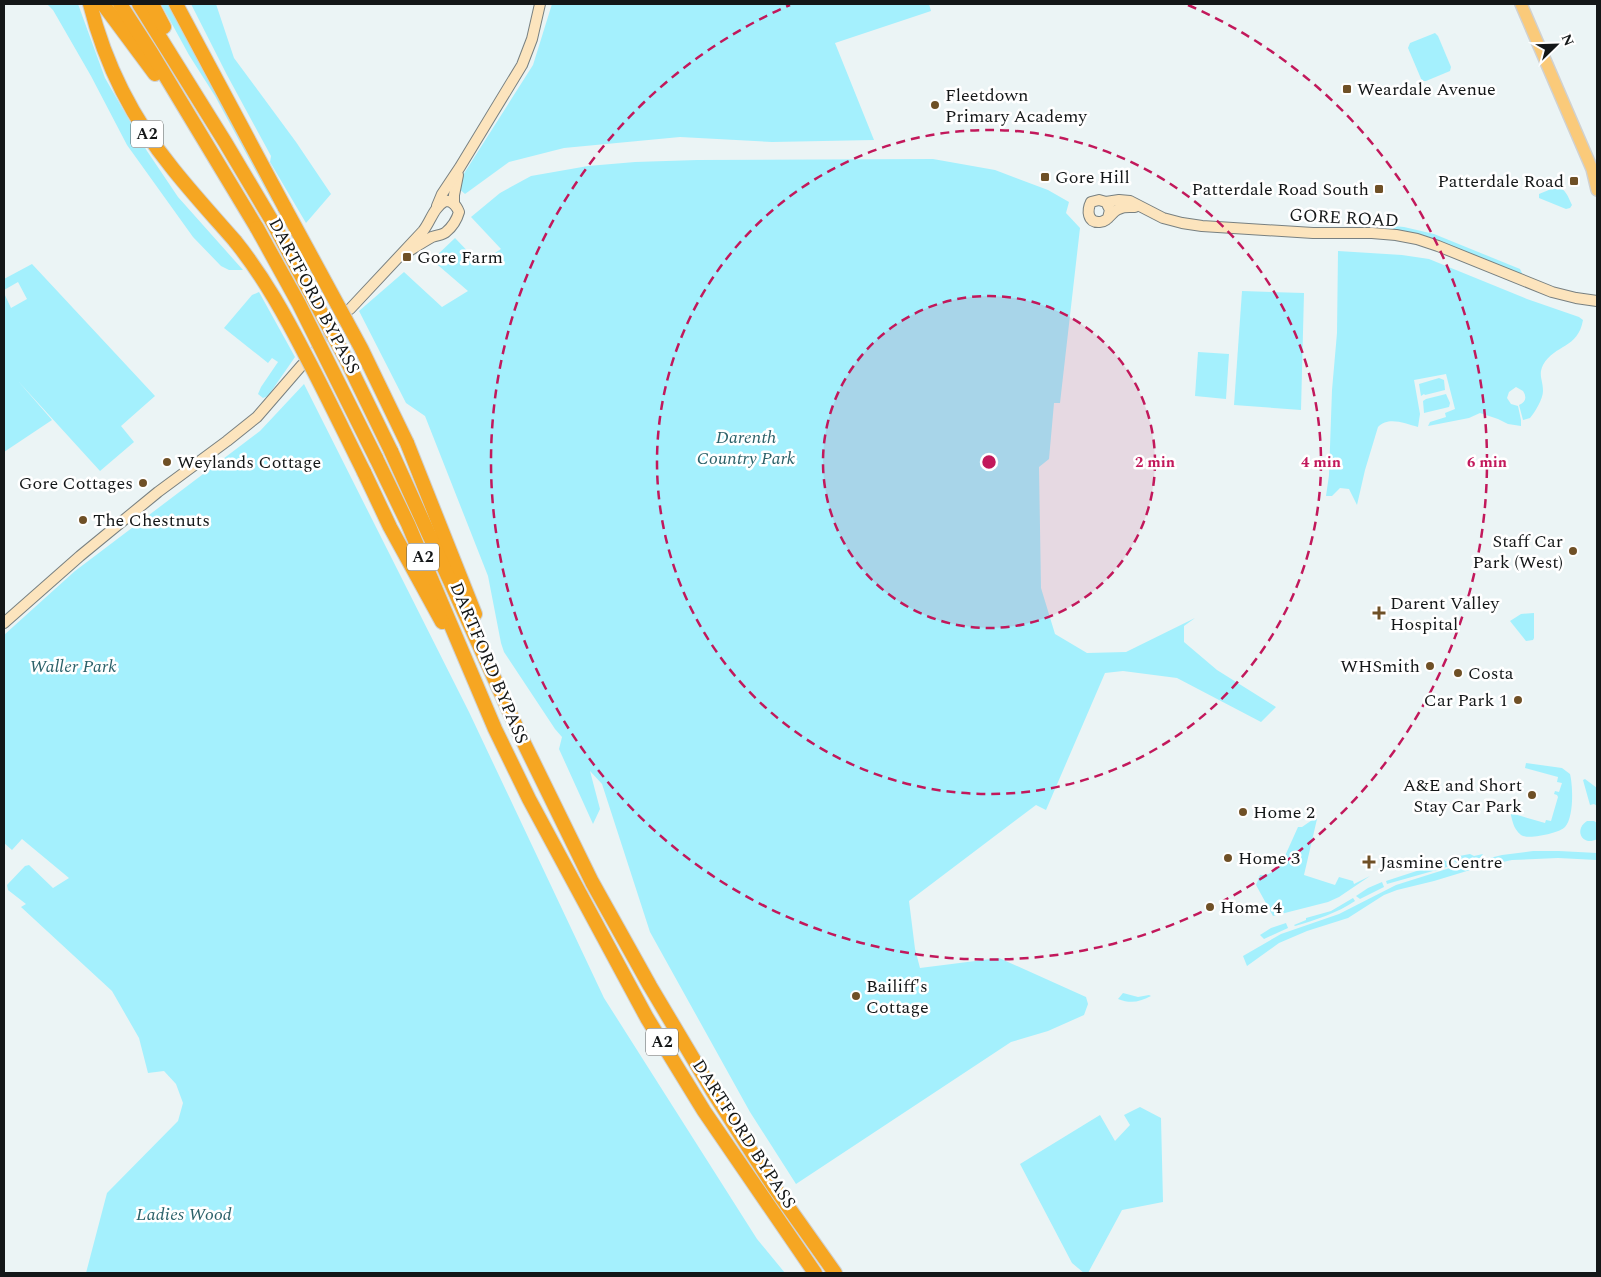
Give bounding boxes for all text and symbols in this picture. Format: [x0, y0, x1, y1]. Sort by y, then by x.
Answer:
north arrow [1531, 20, 1581, 70]
text: N [1556, 31, 1579, 49]
place label: Weardale Avenue [1357, 76, 1496, 103]
place label: Fleetdown Primary Academy [945, 82, 1088, 130]
marker: Weardale Avenue [1341, 83, 1353, 95]
marker: Fleetdown Primary Academy [929, 99, 941, 111]
road number: A2 [131, 120, 163, 148]
place label: Gore Hill [1055, 164, 1130, 191]
place label: Patterdale Road [1438, 168, 1564, 195]
marker: Gore Hill [1039, 171, 1051, 183]
marker: Patterdale Road [1568, 175, 1580, 187]
place label: Patterdale Road South [1192, 176, 1369, 203]
marker: Patterdale Road South [1373, 183, 1385, 195]
street label: GORE ROAD [1288, 202, 1400, 234]
street label: DARTFORD BYPASS [261, 213, 367, 379]
place label: Gore Farm [417, 244, 503, 271]
marker: Gore Farm [401, 251, 413, 263]
park label: Darenth Country Park [697, 424, 796, 472]
place label: Weylands Cottage [177, 449, 321, 476]
text: 2 min [1135, 451, 1175, 474]
text: 4 min [1301, 451, 1341, 474]
text: 6 min [1467, 451, 1507, 474]
centre of rings [980, 453, 998, 471]
marker: Weylands Cottage [161, 456, 173, 468]
place label: Gore Cottages [19, 470, 133, 497]
marker: Gore Cottages [137, 477, 149, 489]
place label: The Chestnuts [93, 507, 210, 534]
marker: The Chestnuts [77, 514, 89, 526]
place label: Staff Car Park (West) [1473, 528, 1563, 576]
road number: A2 [407, 544, 439, 570]
marker: Staff Car Park (West) [1567, 545, 1579, 557]
street label: DARTFORD BYPASS [443, 578, 535, 748]
place label: Darent Valley Hospital [1390, 590, 1500, 638]
marker: Darent Valley Hospital [1372, 606, 1386, 620]
park label: Waller Park [29, 653, 117, 680]
place label: WHSmith [1340, 653, 1420, 680]
marker: WHSmith [1424, 660, 1436, 672]
place label: Costa [1468, 660, 1514, 687]
marker: Costa [1452, 667, 1464, 679]
place label: Car Park 1 [1424, 687, 1508, 714]
marker: Car Park 1 [1512, 694, 1524, 706]
place label: A&E and Short Stay Car Park [1403, 772, 1522, 820]
marker: A&E and Short Stay Car Park [1526, 789, 1538, 801]
place label: Home 2 [1253, 799, 1315, 826]
marker: Home 2 [1237, 806, 1249, 818]
place label: Home 3 [1238, 845, 1300, 872]
place label: Jasmine Centre [1380, 849, 1502, 876]
marker: Home 3 [1222, 852, 1234, 864]
marker: Jasmine Centre [1362, 855, 1376, 869]
place label: Home 4 [1220, 894, 1282, 921]
marker: Home 4 [1204, 901, 1216, 913]
place label: Bailiff's Cottage [866, 973, 929, 1021]
marker: Bailiff's Cottage [850, 990, 862, 1002]
road number: A2 [646, 1028, 678, 1056]
street label: DARTFORD BYPASS [685, 1054, 803, 1214]
park label: Ladies Wood [136, 1201, 232, 1228]

